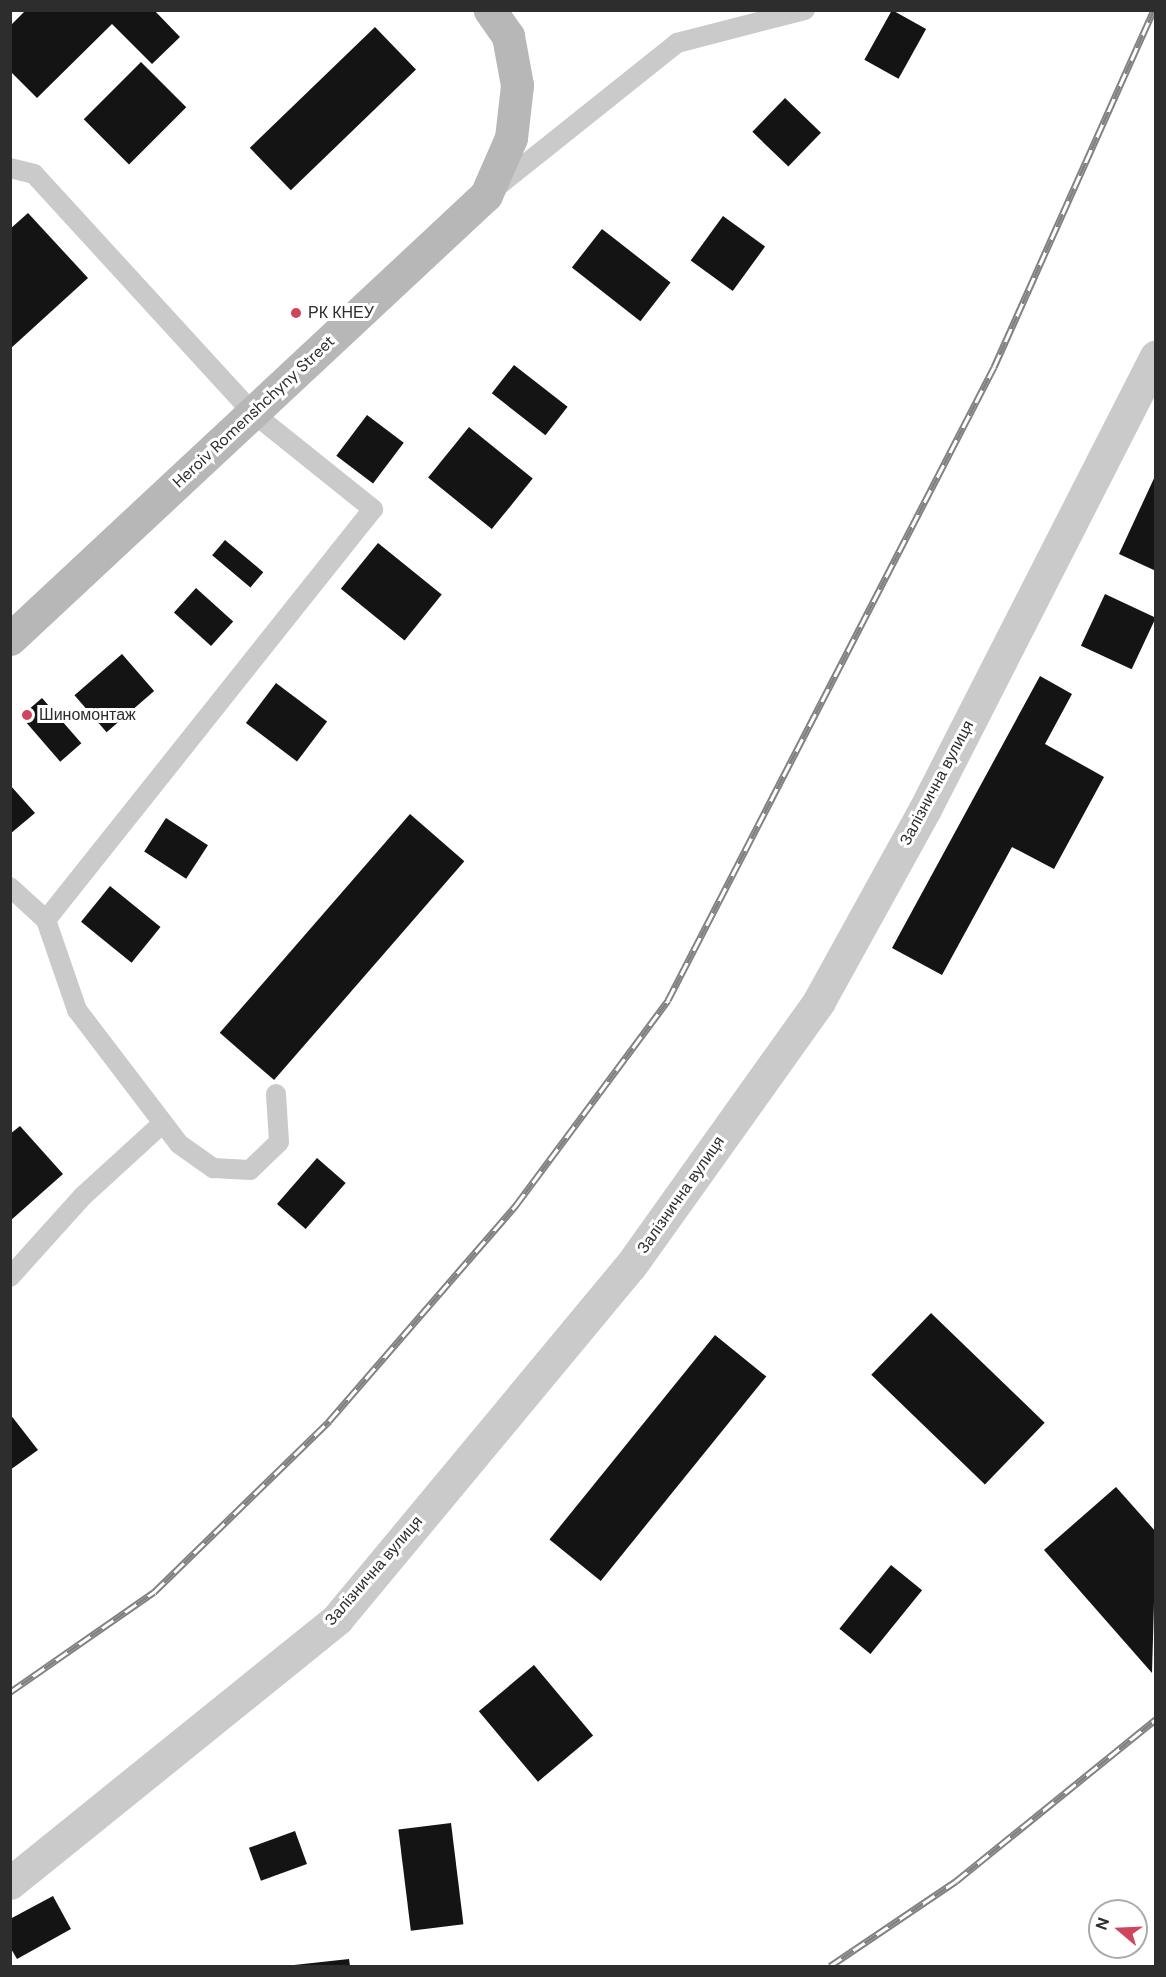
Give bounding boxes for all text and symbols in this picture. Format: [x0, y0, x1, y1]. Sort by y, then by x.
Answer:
place label: РК КНЕУ [308, 303, 374, 323]
marker: РК КНЕУ [289, 306, 303, 320]
street label: Heroiv Romenshchyny Street [169, 332, 339, 492]
place label: Шиномонтаж [39, 705, 136, 725]
marker: Шиномонтаж [20, 708, 34, 722]
street label: Залізнична вулиця [896, 717, 978, 849]
street label: Залізнична вулиця [633, 1133, 729, 1257]
street label: Залізнична вулиця [321, 1512, 427, 1630]
north arrow [1088, 1899, 1148, 1959]
text: N [1091, 1915, 1114, 1933]

